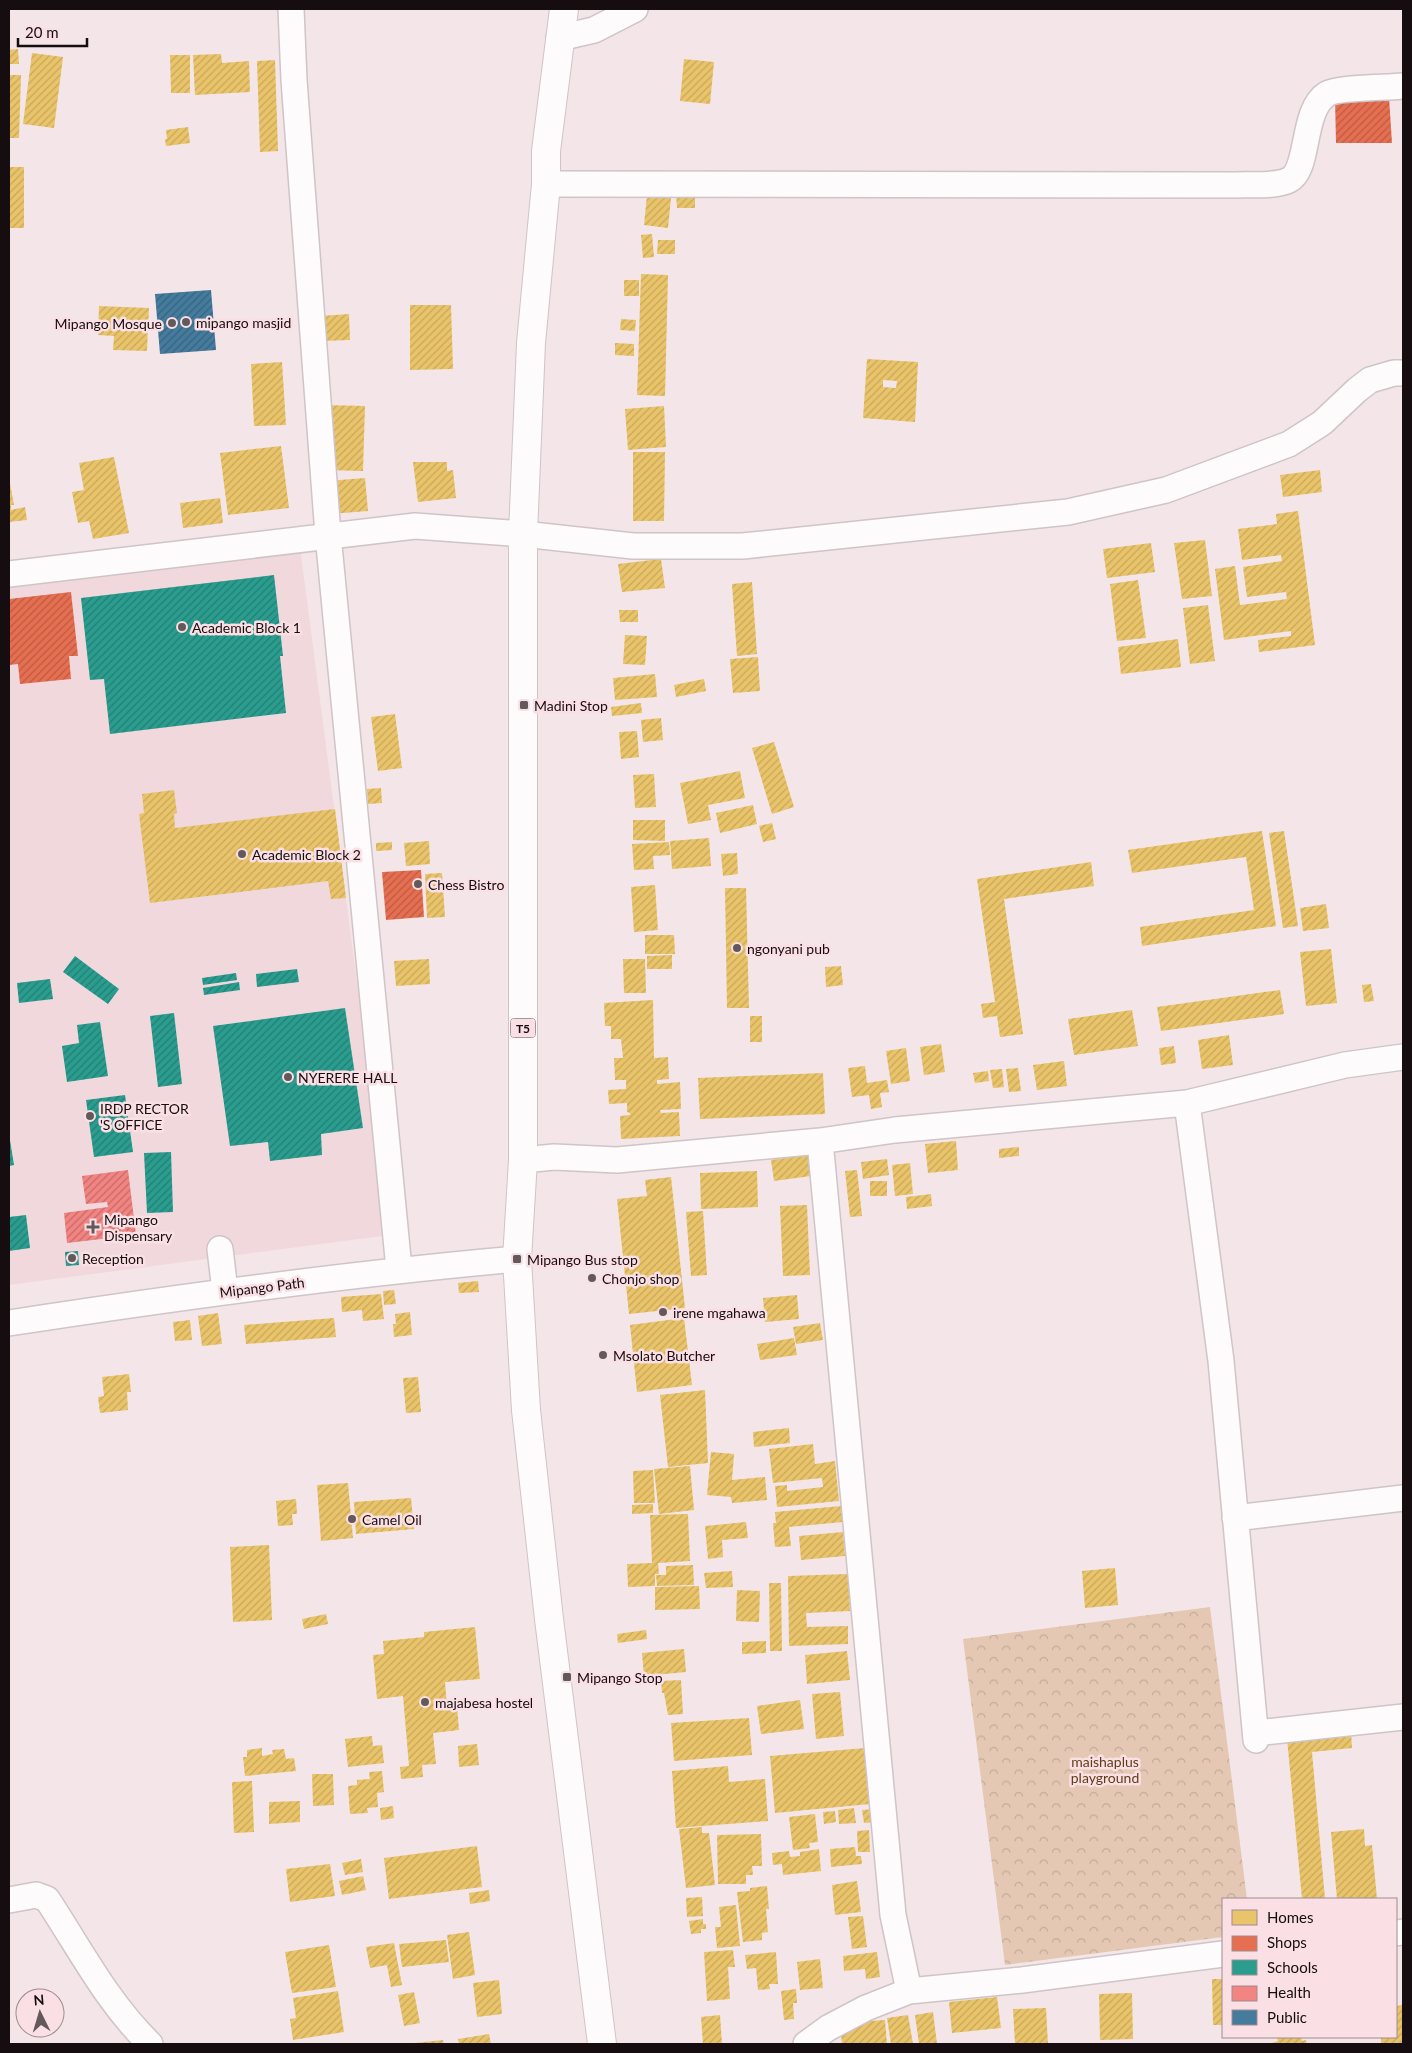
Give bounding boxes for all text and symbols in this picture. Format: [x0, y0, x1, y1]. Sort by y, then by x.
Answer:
scale bar [18, 15, 86, 47]
text: 20 m [25, 23, 59, 41]
place label: mipango masjid [196, 314, 291, 331]
place label: Mipango Mosque [55, 315, 162, 332]
marker: mipango masjid [180, 316, 192, 328]
marker: Mipango Mosque [166, 317, 178, 329]
place label: Academic Block 1 [192, 619, 301, 636]
marker: Academic Block 1 [176, 621, 188, 633]
place label: Madini Stop [534, 697, 608, 714]
marker: Madini Stop [518, 699, 530, 711]
place label: Academic Block 2 [252, 846, 361, 863]
marker: Academic Block 2 [236, 848, 248, 860]
place label: Chess Bistro [428, 876, 504, 893]
marker: Chess Bistro [412, 878, 424, 890]
place label: ngonyani pub [747, 940, 830, 957]
marker: ngonyani pub [731, 942, 743, 954]
road number: T5 [510, 1018, 536, 1038]
place label: NYERERE HALL [298, 1069, 397, 1086]
marker: NYERERE HALL [282, 1071, 294, 1083]
place label: IRDP RECTOR 'S OFFICE [100, 1100, 189, 1133]
marker: IRDP RECTOR 'S OFFICE [84, 1110, 96, 1122]
place label: Mipango Dispensary [104, 1211, 173, 1244]
marker: Mipango Dispensary [86, 1220, 100, 1234]
place label: Reception [82, 1250, 144, 1267]
place label: Mipango Bus stop [527, 1251, 638, 1268]
marker: Reception [66, 1252, 78, 1264]
marker: Mipango Bus stop [511, 1253, 523, 1265]
place label: Chonjo shop [602, 1270, 680, 1287]
marker: Chonjo shop [586, 1272, 598, 1284]
street label: Mipango Path [219, 1273, 305, 1301]
place label: irene mgahawa [673, 1304, 766, 1321]
marker: irene mgahawa [657, 1306, 669, 1318]
place label: Msolato Butcher [613, 1347, 715, 1364]
marker: Msolato Butcher [597, 1349, 609, 1361]
place label: Camel Oil [362, 1511, 422, 1528]
marker: Camel Oil [346, 1513, 358, 1525]
place label: Mipango Stop [577, 1669, 663, 1686]
marker: Mipango Stop [561, 1671, 573, 1683]
place label: majabesa hostel [435, 1694, 533, 1711]
marker: majabesa hostel [419, 1696, 431, 1708]
park label: maishaplus playground [1071, 1753, 1139, 1786]
legend [1222, 1898, 1397, 2038]
text: Homes [1267, 1908, 1313, 1926]
text: Shops [1267, 1933, 1307, 1951]
text: Schools [1267, 1958, 1318, 1976]
text: Health [1267, 1983, 1311, 2001]
north arrow [15, 1988, 65, 2038]
text: N [33, 1991, 45, 2008]
text: Public [1267, 2008, 1307, 2026]

